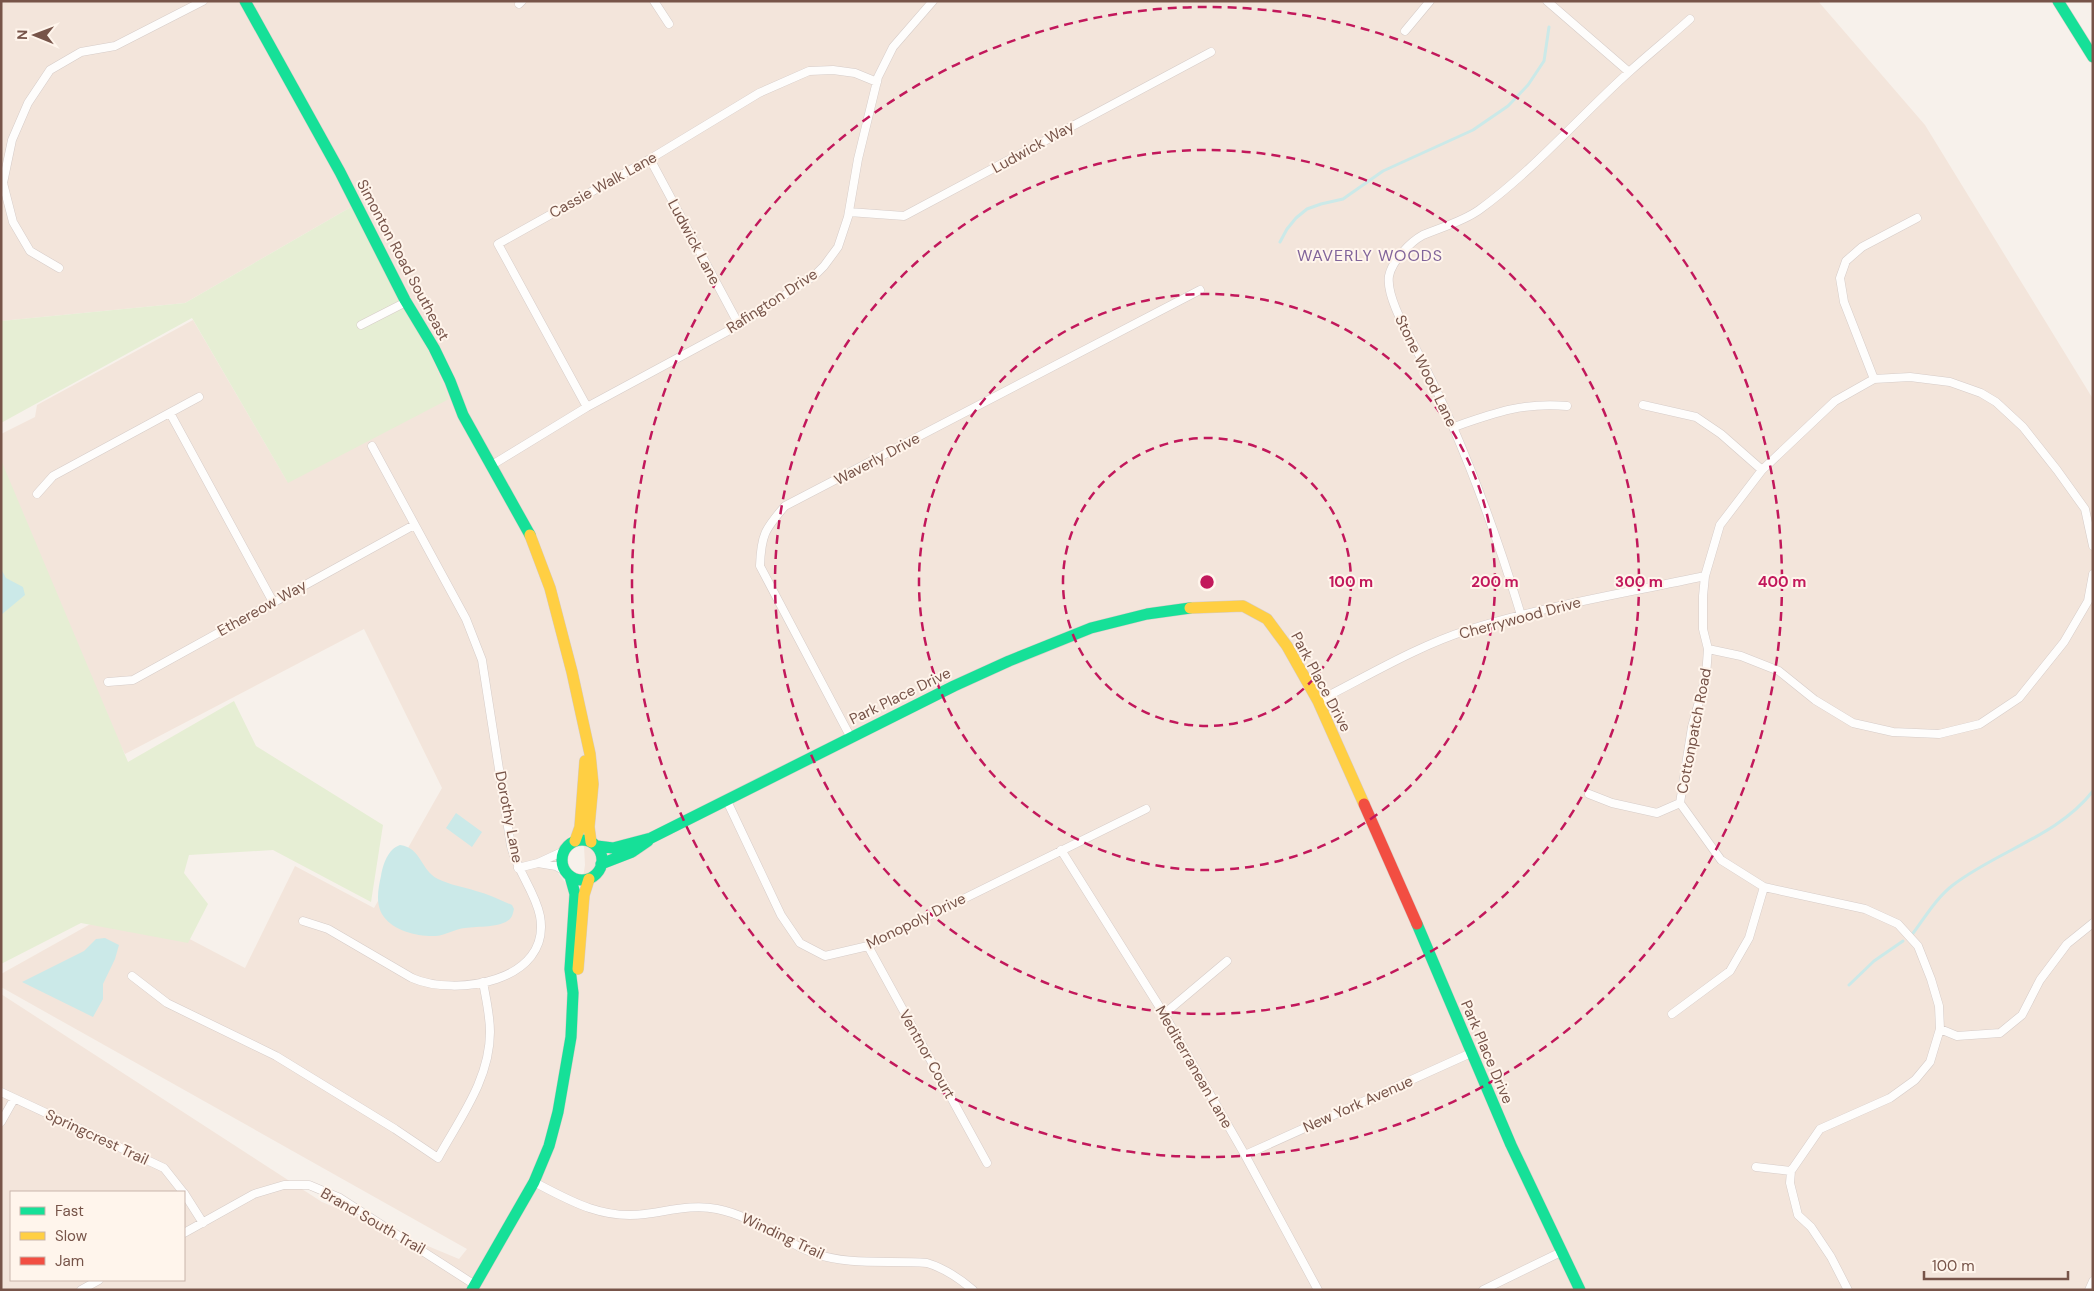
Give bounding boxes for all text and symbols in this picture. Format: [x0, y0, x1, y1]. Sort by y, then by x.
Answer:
north arrow [10, 10, 60, 60]
text: N [13, 30, 31, 40]
street label: Ludwick Way [988, 116, 1078, 178]
street label: Cassie Walk Lane [546, 147, 660, 223]
street label: Simonton Road Southeast [352, 176, 454, 344]
street label: Ludwick Lane [663, 196, 725, 288]
district label: WAVERLY WOODS [1297, 245, 1443, 266]
street label: Rafington Drive [723, 264, 821, 338]
street label: Stone Wood Lane [1390, 312, 1462, 430]
street label: Waverly Drive [831, 428, 923, 490]
text: 100 m [1329, 572, 1373, 592]
text: 200 m [1471, 572, 1519, 592]
text: 300 m [1615, 572, 1663, 592]
text: 400 m [1758, 572, 1806, 592]
centre of rings [1198, 573, 1216, 591]
street label: Ethereow Way [214, 575, 311, 641]
street label: Cherrywood Drive [1457, 592, 1583, 644]
street label: Park Place Drive [1286, 629, 1356, 735]
street label: Park Place Drive [846, 663, 954, 729]
street label: Cottonpatch Road [1672, 666, 1716, 796]
street label: Dorothy Lane [490, 769, 528, 865]
street label: Monopoly Drive [863, 888, 969, 954]
street label: Park Place Drive [1456, 997, 1518, 1107]
street label: Mediterranean Lane [1151, 1002, 1237, 1132]
street label: Ventnor Court [894, 1006, 960, 1102]
street label: New York Avenue [1300, 1071, 1416, 1137]
street label: Springcrest Trail [42, 1104, 152, 1170]
street label: Brand South Trail [317, 1183, 429, 1259]
legend [10, 1191, 185, 1281]
text: Fast [55, 1201, 84, 1221]
street label: Winding Trail [738, 1208, 828, 1264]
text: Slow [55, 1226, 88, 1246]
scale bar [1924, 1248, 2068, 1280]
text: Jam [55, 1251, 84, 1271]
text: 100 m [1932, 1256, 1975, 1276]

